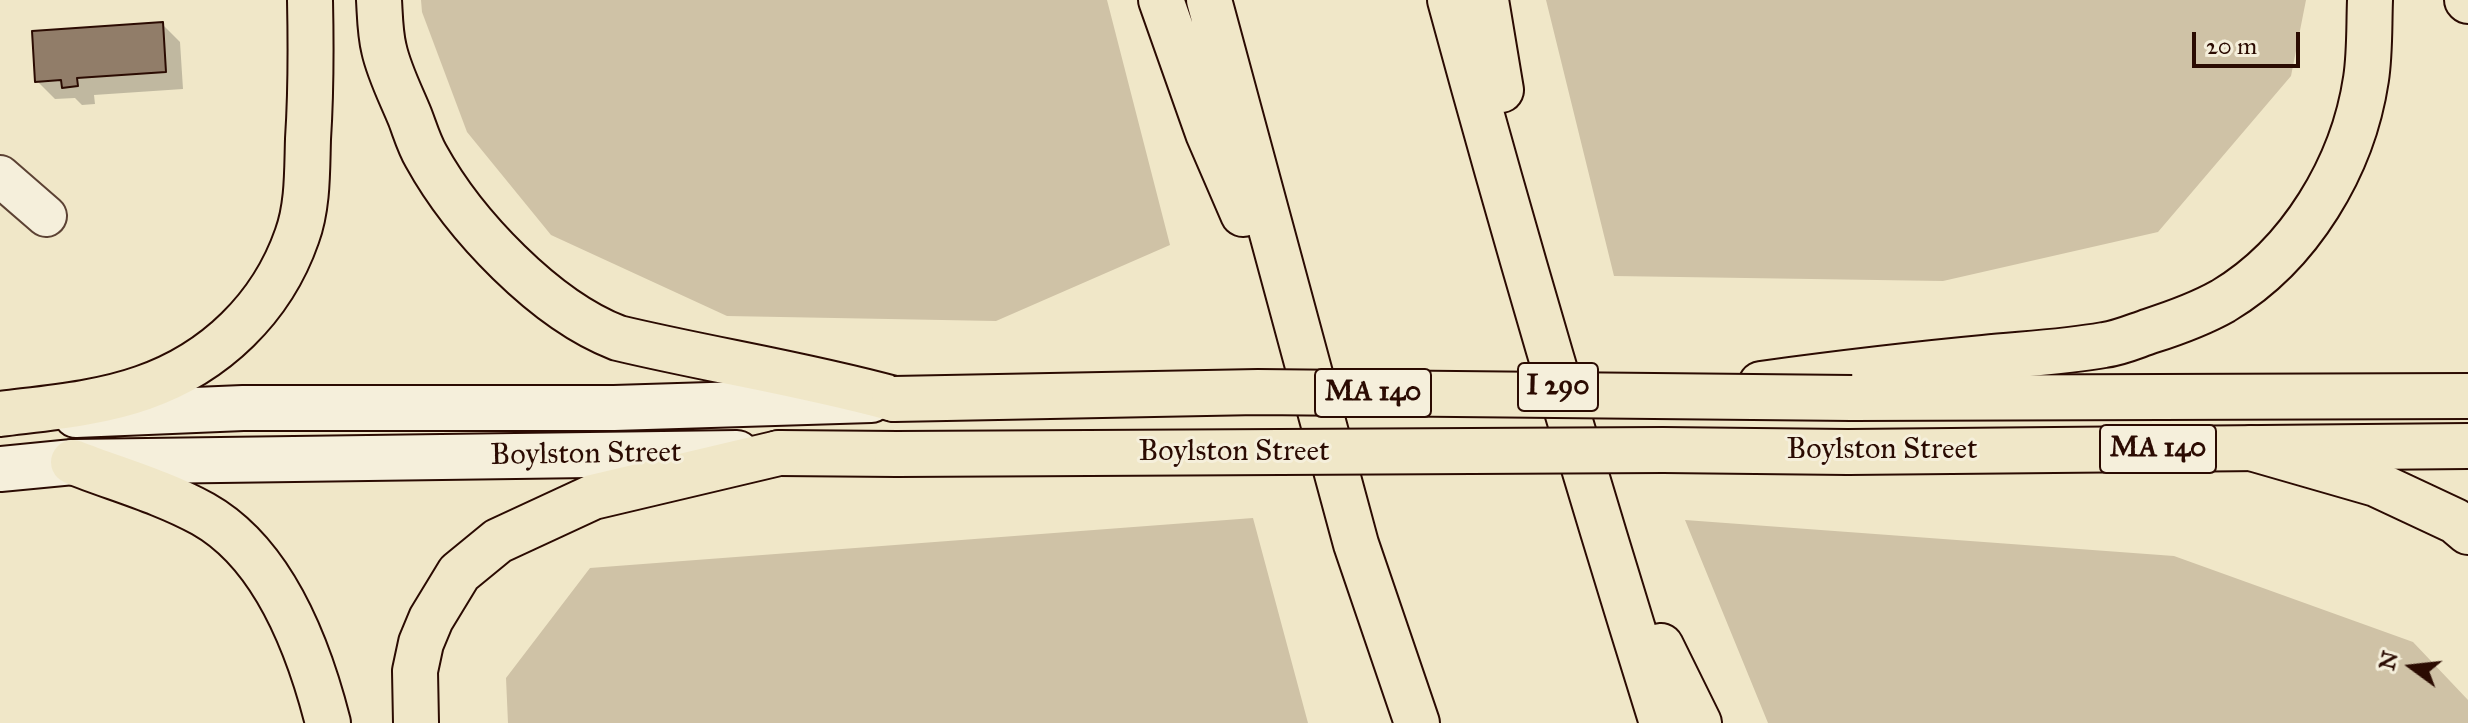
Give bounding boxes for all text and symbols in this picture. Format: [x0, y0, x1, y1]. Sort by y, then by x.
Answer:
scale bar [2196, 16, 2304, 66]
text: 20 m [2206, 31, 2257, 61]
road number: I 290 [1518, 363, 1598, 411]
road number: MA 140 [1315, 369, 1431, 417]
road number: MA 140 [2100, 425, 2216, 473]
street label: Boylston Street [1786, 433, 1978, 469]
street label: Boylston Street [490, 435, 682, 475]
street label: Boylston Street [1138, 435, 1330, 471]
north arrow [2372, 627, 2452, 707]
text: N [2373, 648, 2404, 673]

